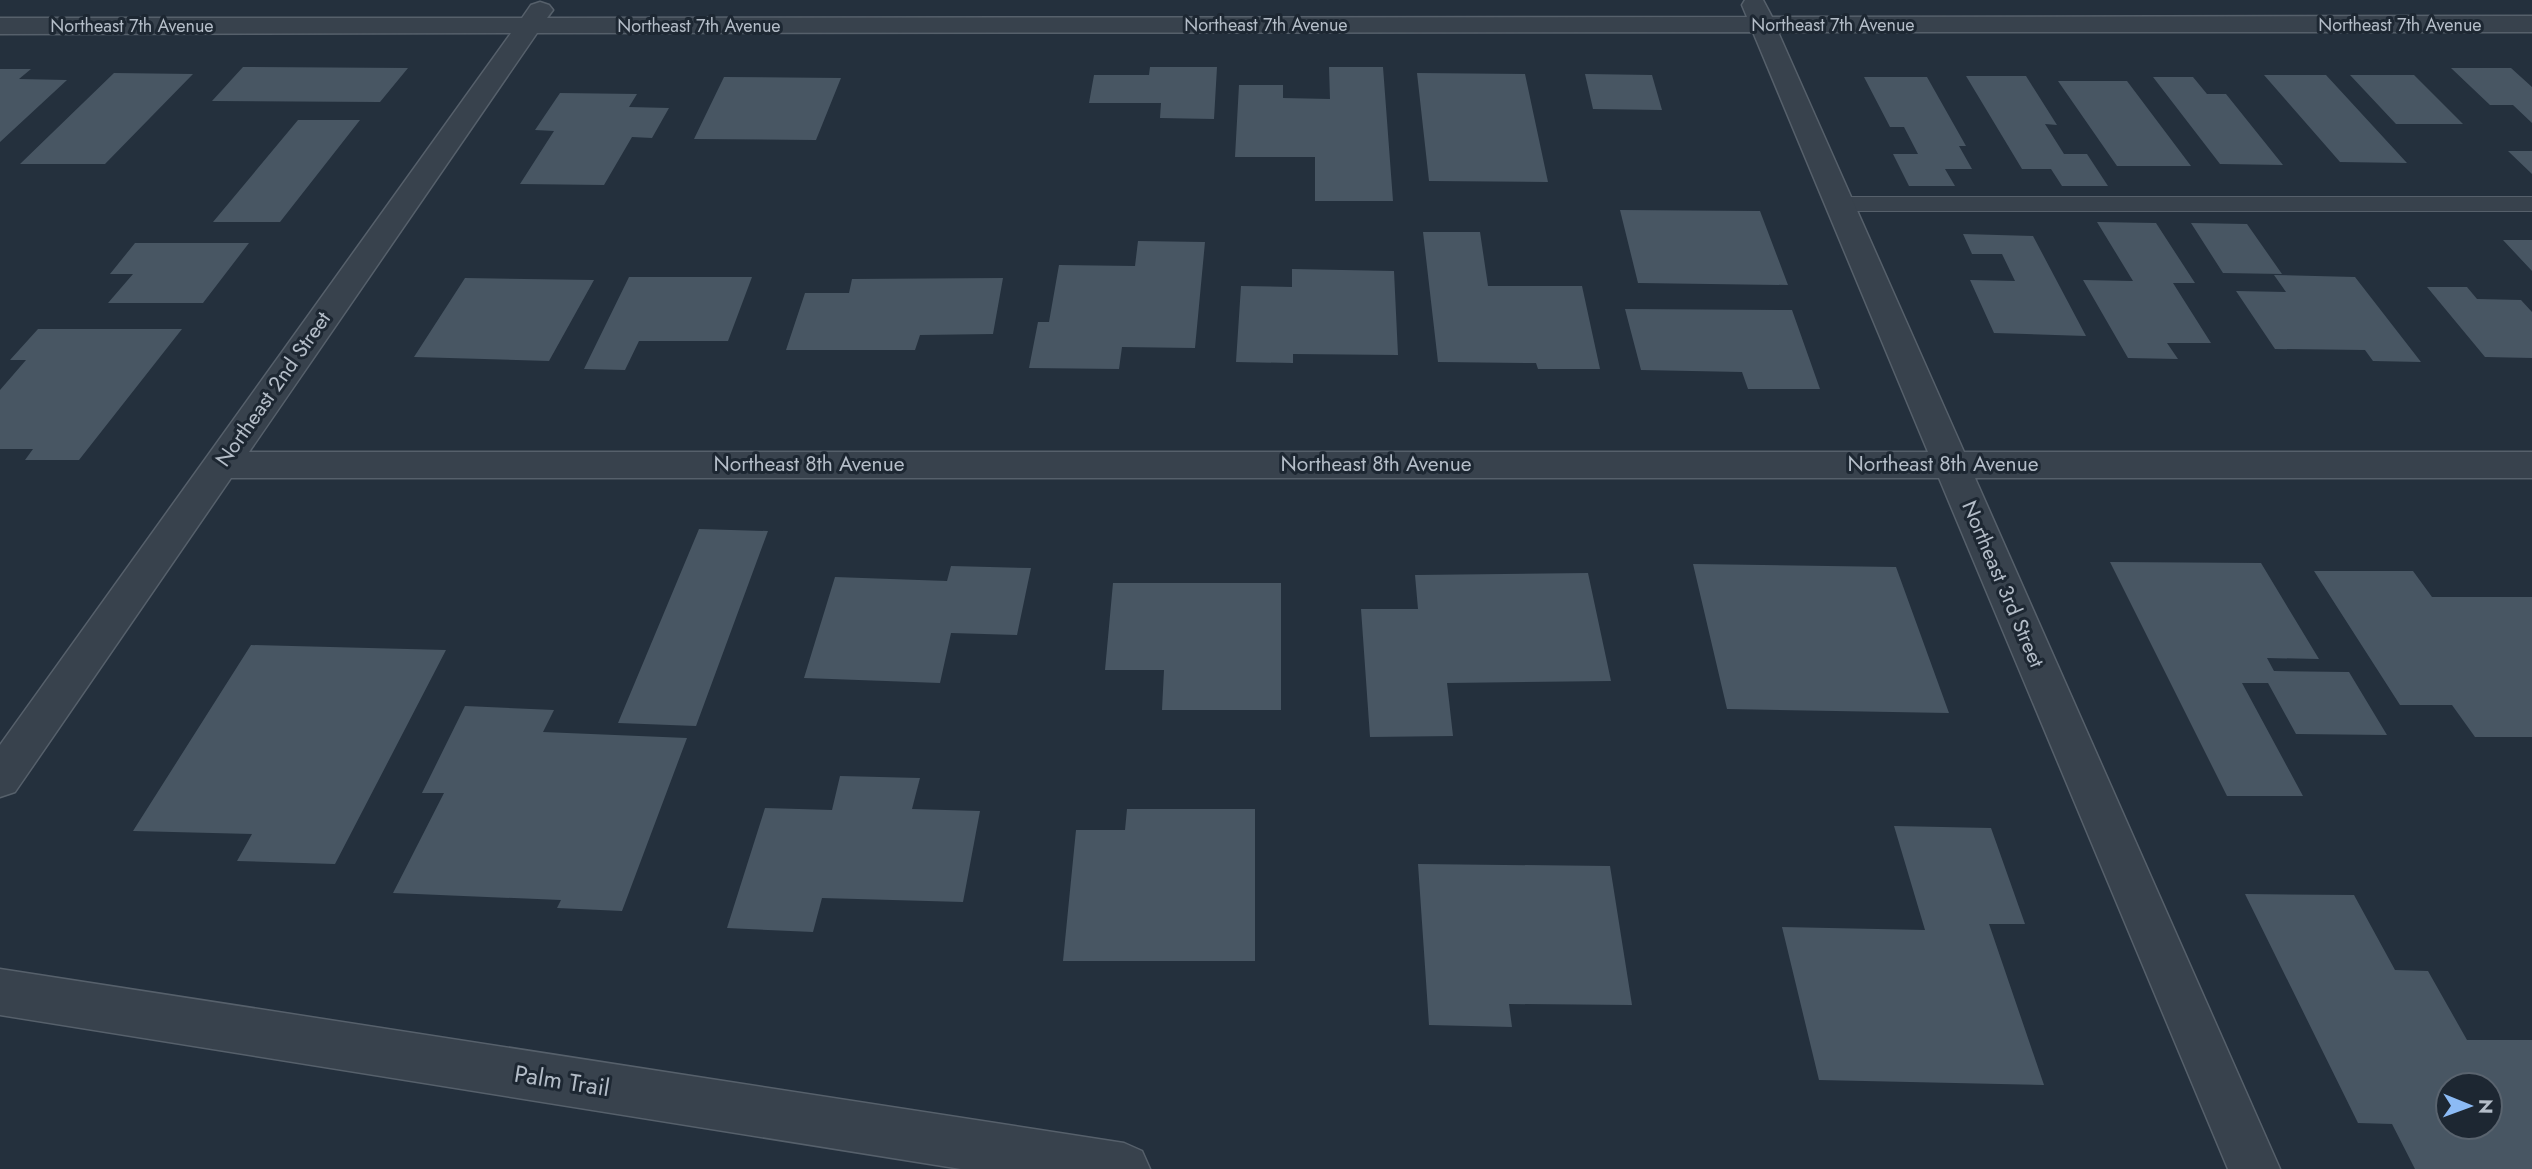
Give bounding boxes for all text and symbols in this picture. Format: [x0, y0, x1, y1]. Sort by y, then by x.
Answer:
street label: Northeast 7th Avenue [1184, 12, 1348, 38]
street label: Northeast 7th Avenue [1751, 12, 1915, 38]
street label: Northeast 7th Avenue [2318, 12, 2482, 38]
street label: Northeast 7th Avenue [50, 13, 214, 39]
street label: Northeast 7th Avenue [617, 13, 781, 39]
street label: Northeast 2nd Street [208, 305, 338, 473]
street label: Northeast 8th Avenue [714, 449, 905, 479]
street label: Northeast 8th Avenue [1281, 449, 1472, 479]
street label: Northeast 8th Avenue [1848, 449, 2039, 479]
street label: Northeast 3rd Street [1954, 496, 2052, 672]
street label: Palm Trail [512, 1056, 612, 1105]
north arrow [2434, 1071, 2504, 1141]
text: N [2472, 1099, 2499, 1114]

